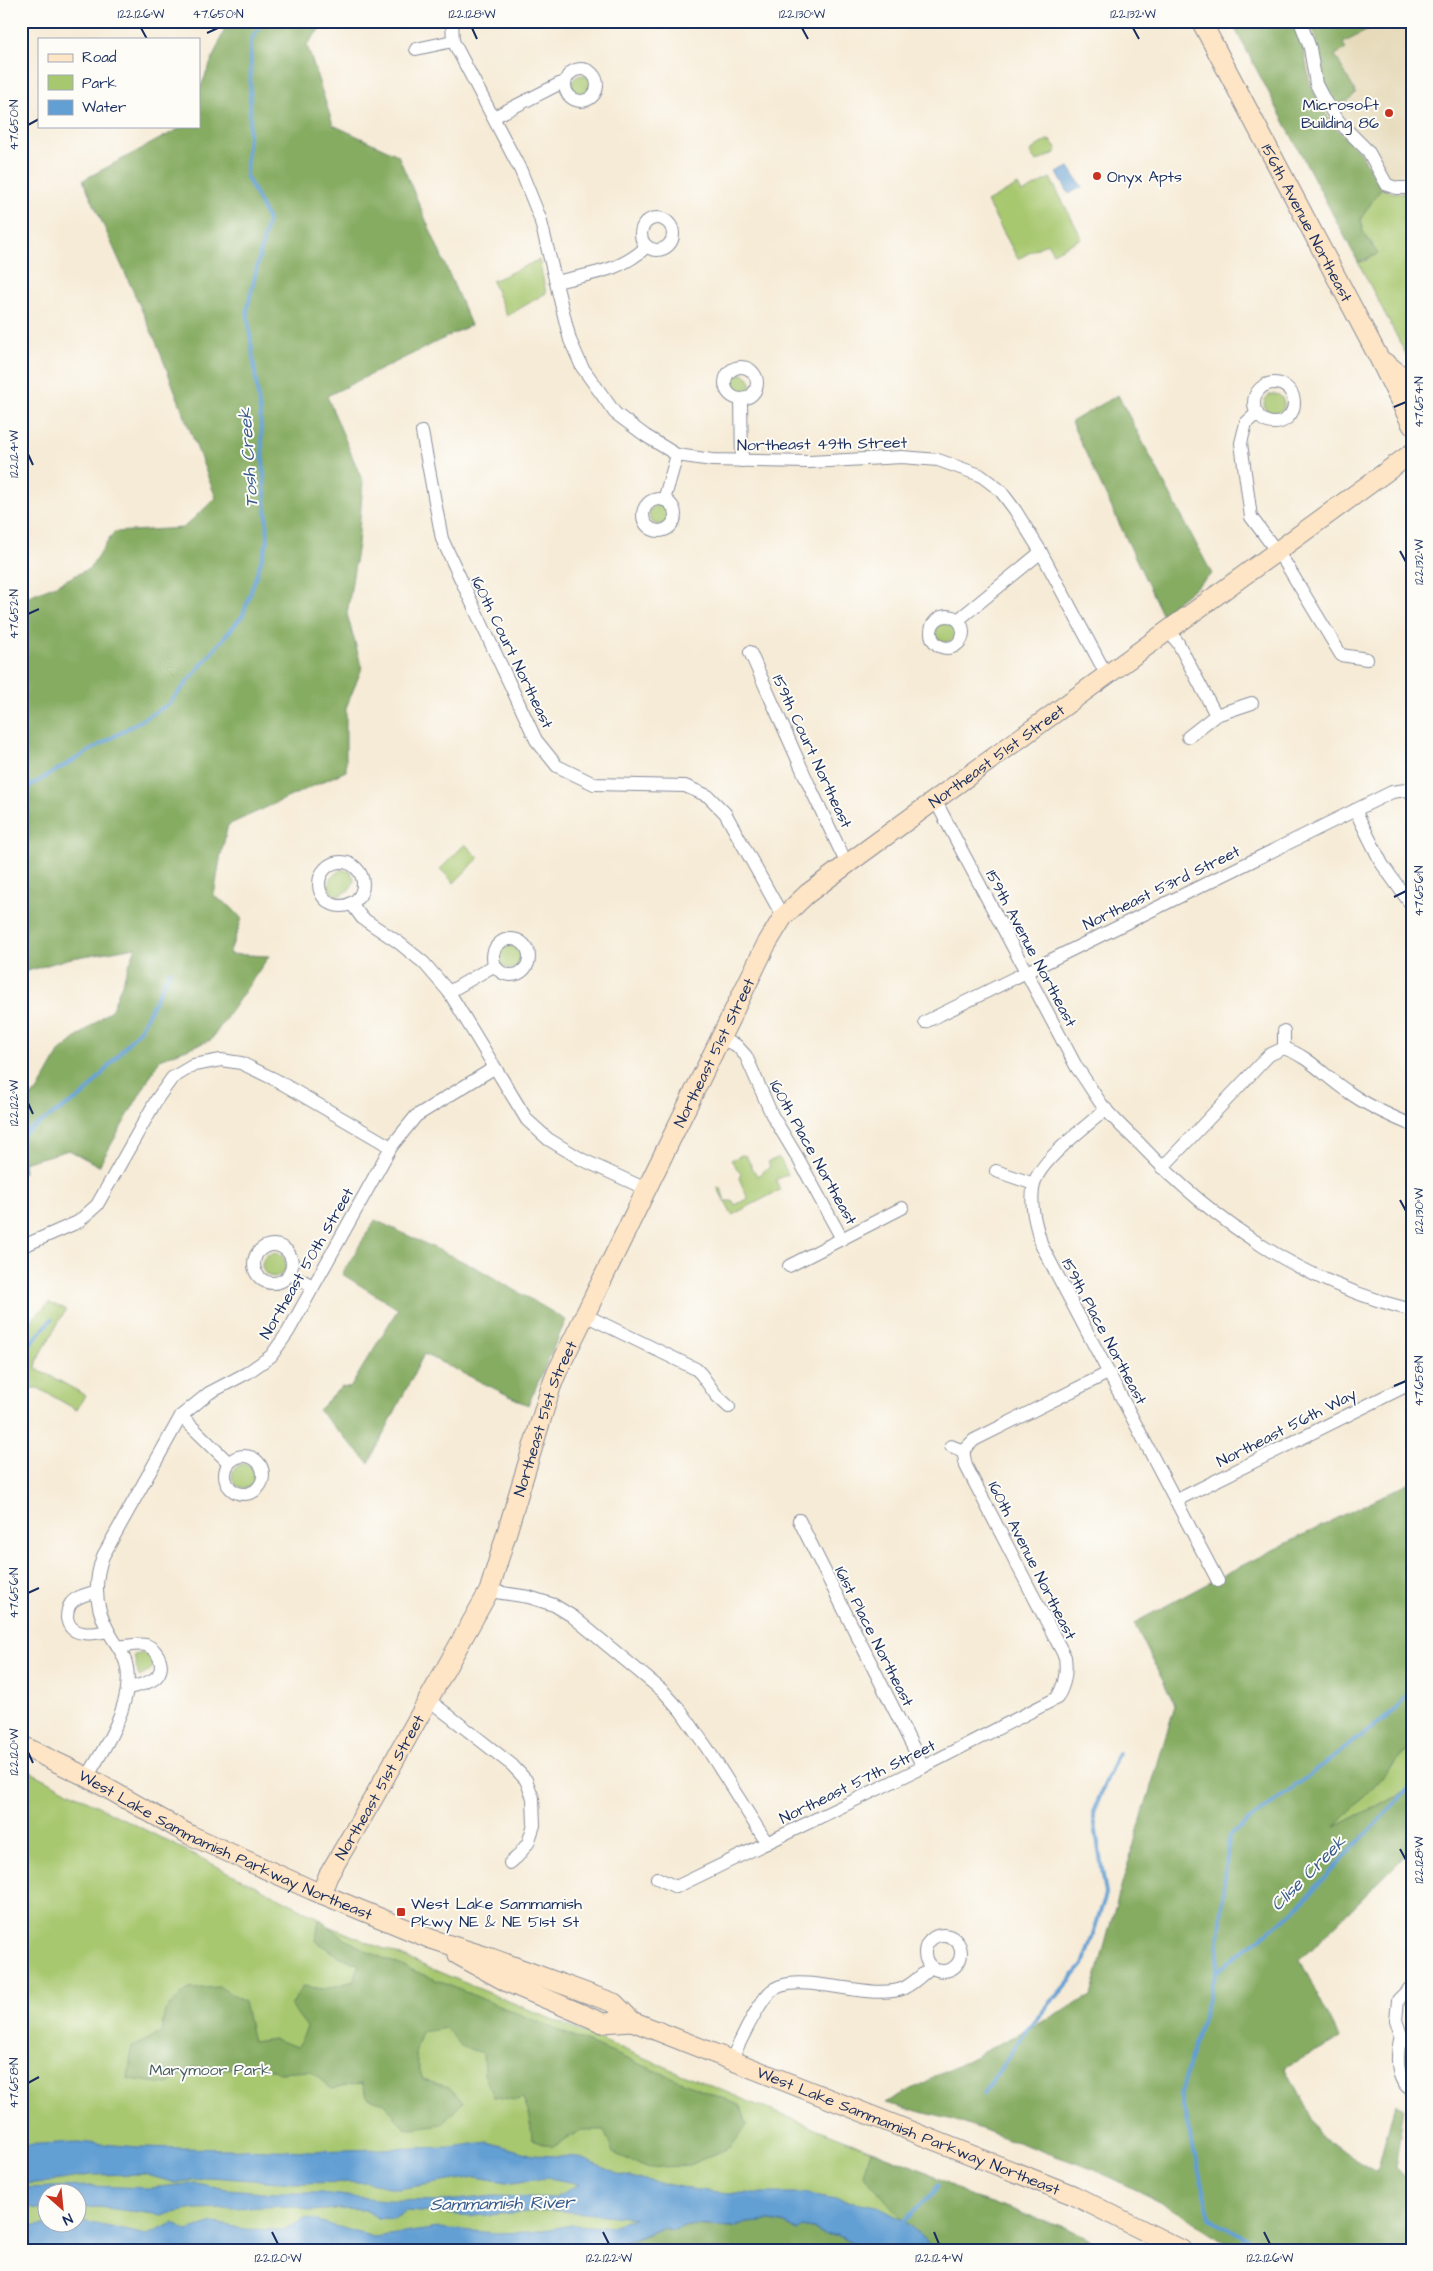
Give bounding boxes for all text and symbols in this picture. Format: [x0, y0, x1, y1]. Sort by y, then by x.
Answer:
text: 122.126°W [118, 6, 165, 23]
text: 47.650°N [193, 6, 244, 23]
text: 122.128°W [448, 6, 496, 23]
text: 122.130°W [779, 6, 826, 23]
text: 122.132°W [1110, 6, 1156, 23]
legend [38, 38, 200, 128]
text: Road [82, 47, 117, 68]
text: Park [82, 73, 117, 94]
place label: Microsoft Building 86 [1301, 94, 1380, 135]
text: Water [82, 97, 126, 118]
text: 47.650°N [6, 99, 23, 151]
marker: Microsoft Building 86 [1383, 107, 1395, 119]
street label: 156th Avenue Northeast [1256, 140, 1358, 307]
place label: Onyx Apts [1107, 166, 1182, 189]
marker: Onyx Apts [1091, 170, 1103, 182]
text: 47.654°N [1411, 376, 1428, 428]
water label: Tosh Creek [232, 406, 264, 509]
text: 122.124°W [6, 430, 23, 478]
street label: Northeast 49th Street [737, 432, 908, 456]
text: 122.132°W [1411, 539, 1428, 585]
street label: 160th Court Northeast [466, 573, 559, 733]
text: 47.652°N [6, 588, 23, 639]
street label: 159th Court Northeast [767, 671, 858, 832]
street label: Northeast 51st Street [924, 699, 1070, 813]
street label: Northeast 53rd Street [1079, 840, 1244, 936]
text: 47.656°N [1411, 865, 1428, 916]
street label: 159th Avenue Northeast [980, 866, 1082, 1031]
street label: Northeast 51st Street [669, 974, 760, 1131]
street label: 160th Place Northeast [764, 1076, 862, 1229]
text: 122.122°W [6, 1079, 23, 1126]
street label: Northeast 50th Street [254, 1183, 360, 1343]
text: 122.130°W [1411, 1187, 1428, 1234]
street label: 159th Place Northeast [1056, 1254, 1152, 1409]
street label: Northeast 51st Street [508, 1337, 583, 1499]
text: 47.658°N [1411, 1355, 1428, 1407]
street label: Northeast 56th Way [1213, 1383, 1361, 1474]
street label: 160th Avenue Northeast [983, 1478, 1082, 1644]
street label: 161st Place Northeast [829, 1563, 919, 1711]
text: 47.656°N [6, 1567, 23, 1618]
street label: Northeast 51st Street [330, 1710, 430, 1864]
text: 122.120°W [6, 1728, 23, 1775]
street label: Northeast 57th Street [776, 1734, 940, 1829]
street label: West Lake Sammamish Parkway Northeast [75, 1765, 376, 1926]
water label: Clise Creek [1265, 1829, 1352, 1917]
text: 122.128°W [1411, 1836, 1428, 1884]
place label: West Lake Sammamish Pkwy NE & NE 51st St [411, 1893, 582, 1934]
marker: West Lake Sammamish Pkwy NE & NE 51st St [395, 1906, 407, 1918]
text: 47.658°N [6, 2057, 23, 2109]
park label: Marymoor Park [149, 2059, 271, 2082]
street label: West Lake Sammamish Parkway Northeast [754, 2061, 1064, 2201]
north arrow [38, 2184, 88, 2234]
water label: Sammamish River [430, 2190, 576, 2217]
text: N [59, 2208, 76, 2230]
text: 122.120°W [255, 2250, 302, 2267]
text: 122.122°W [586, 2250, 633, 2267]
text: 122.124°W [915, 2250, 963, 2267]
text: 122.126°W [1247, 2250, 1294, 2267]

